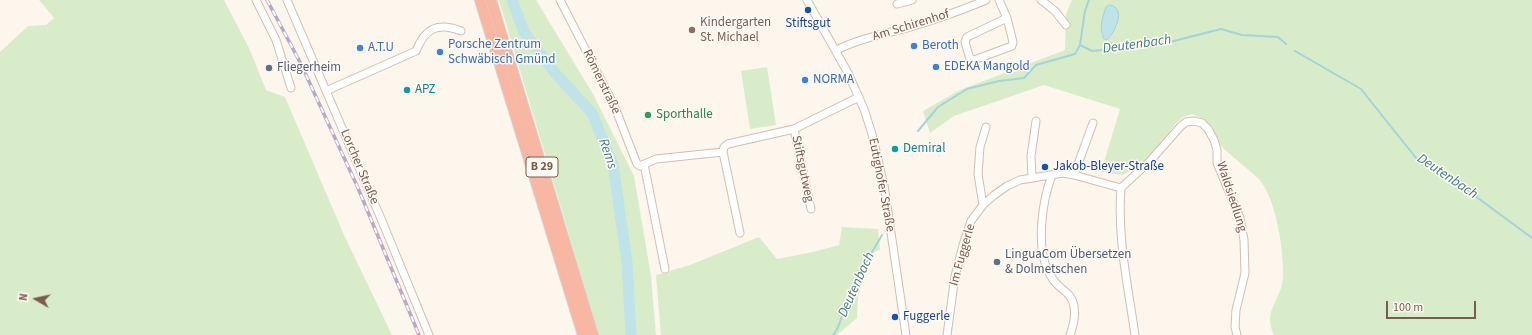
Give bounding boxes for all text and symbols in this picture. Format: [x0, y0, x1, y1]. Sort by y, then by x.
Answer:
marker: Stiftsgut [803, 5, 813, 15]
street label: Am Schirenhof [871, 7, 951, 45]
place label: Kindergarten St. Michael [700, 15, 771, 46]
place label: Stiftsgut [785, 16, 831, 32]
marker: Kindergarten St. Michael [687, 25, 697, 35]
water label: Deutenbach [1102, 32, 1172, 58]
place label: Porsche Zentrum Schwäbisch Gmünd [448, 37, 555, 68]
place label: Beroth [922, 38, 959, 54]
place label: A.T.U [368, 40, 394, 56]
marker: Beroth [909, 41, 919, 51]
marker: A.T.U [355, 43, 365, 53]
marker: Porsche Zentrum Schwäbisch Gmünd [435, 47, 445, 57]
street label: Römerstraße [579, 47, 623, 117]
place label: EDEKA Mangold [944, 59, 1030, 75]
place label: Fliegerheim [277, 60, 341, 76]
marker: EDEKA Mangold [931, 62, 941, 72]
marker: Fliegerheim [264, 63, 274, 73]
place label: NORMA [813, 72, 854, 88]
marker: NORMA [800, 75, 810, 85]
place label: APZ [415, 82, 435, 98]
marker: APZ [402, 85, 412, 95]
place label: Sporthalle [656, 107, 713, 123]
marker: Sporthalle [643, 110, 653, 120]
street label: Lorcher Straße [336, 127, 382, 207]
street label: Stiftsgutweg [787, 134, 817, 204]
water label: Rems [594, 137, 620, 171]
street label: Eutighofer Straße [864, 137, 898, 233]
place label: Demiral [903, 141, 945, 157]
marker: Demiral [890, 144, 900, 154]
water label: Deutenbach [1414, 151, 1480, 203]
road number: B 29 [526, 157, 558, 177]
place label: Jakob-Bleyer-Straße [1053, 159, 1164, 175]
street label: Waldsiedlung [1212, 160, 1250, 234]
marker: Jakob-Bleyer-Straße [1040, 162, 1050, 172]
street label: Im Fuggerle [947, 222, 979, 288]
place label: LinguaCom Übersetzen & Dolmetschen [1005, 247, 1131, 278]
water label: Deutenbach [835, 250, 879, 320]
marker: LinguaCom Übersetzen & Dolmetschen [992, 257, 1002, 267]
north arrow [16, 279, 56, 319]
text: N [16, 292, 32, 302]
scale bar [1388, 293, 1478, 319]
text: 100 m [1393, 299, 1423, 316]
place label: Fuggerle [903, 309, 950, 325]
marker: Fuggerle [890, 312, 900, 322]

